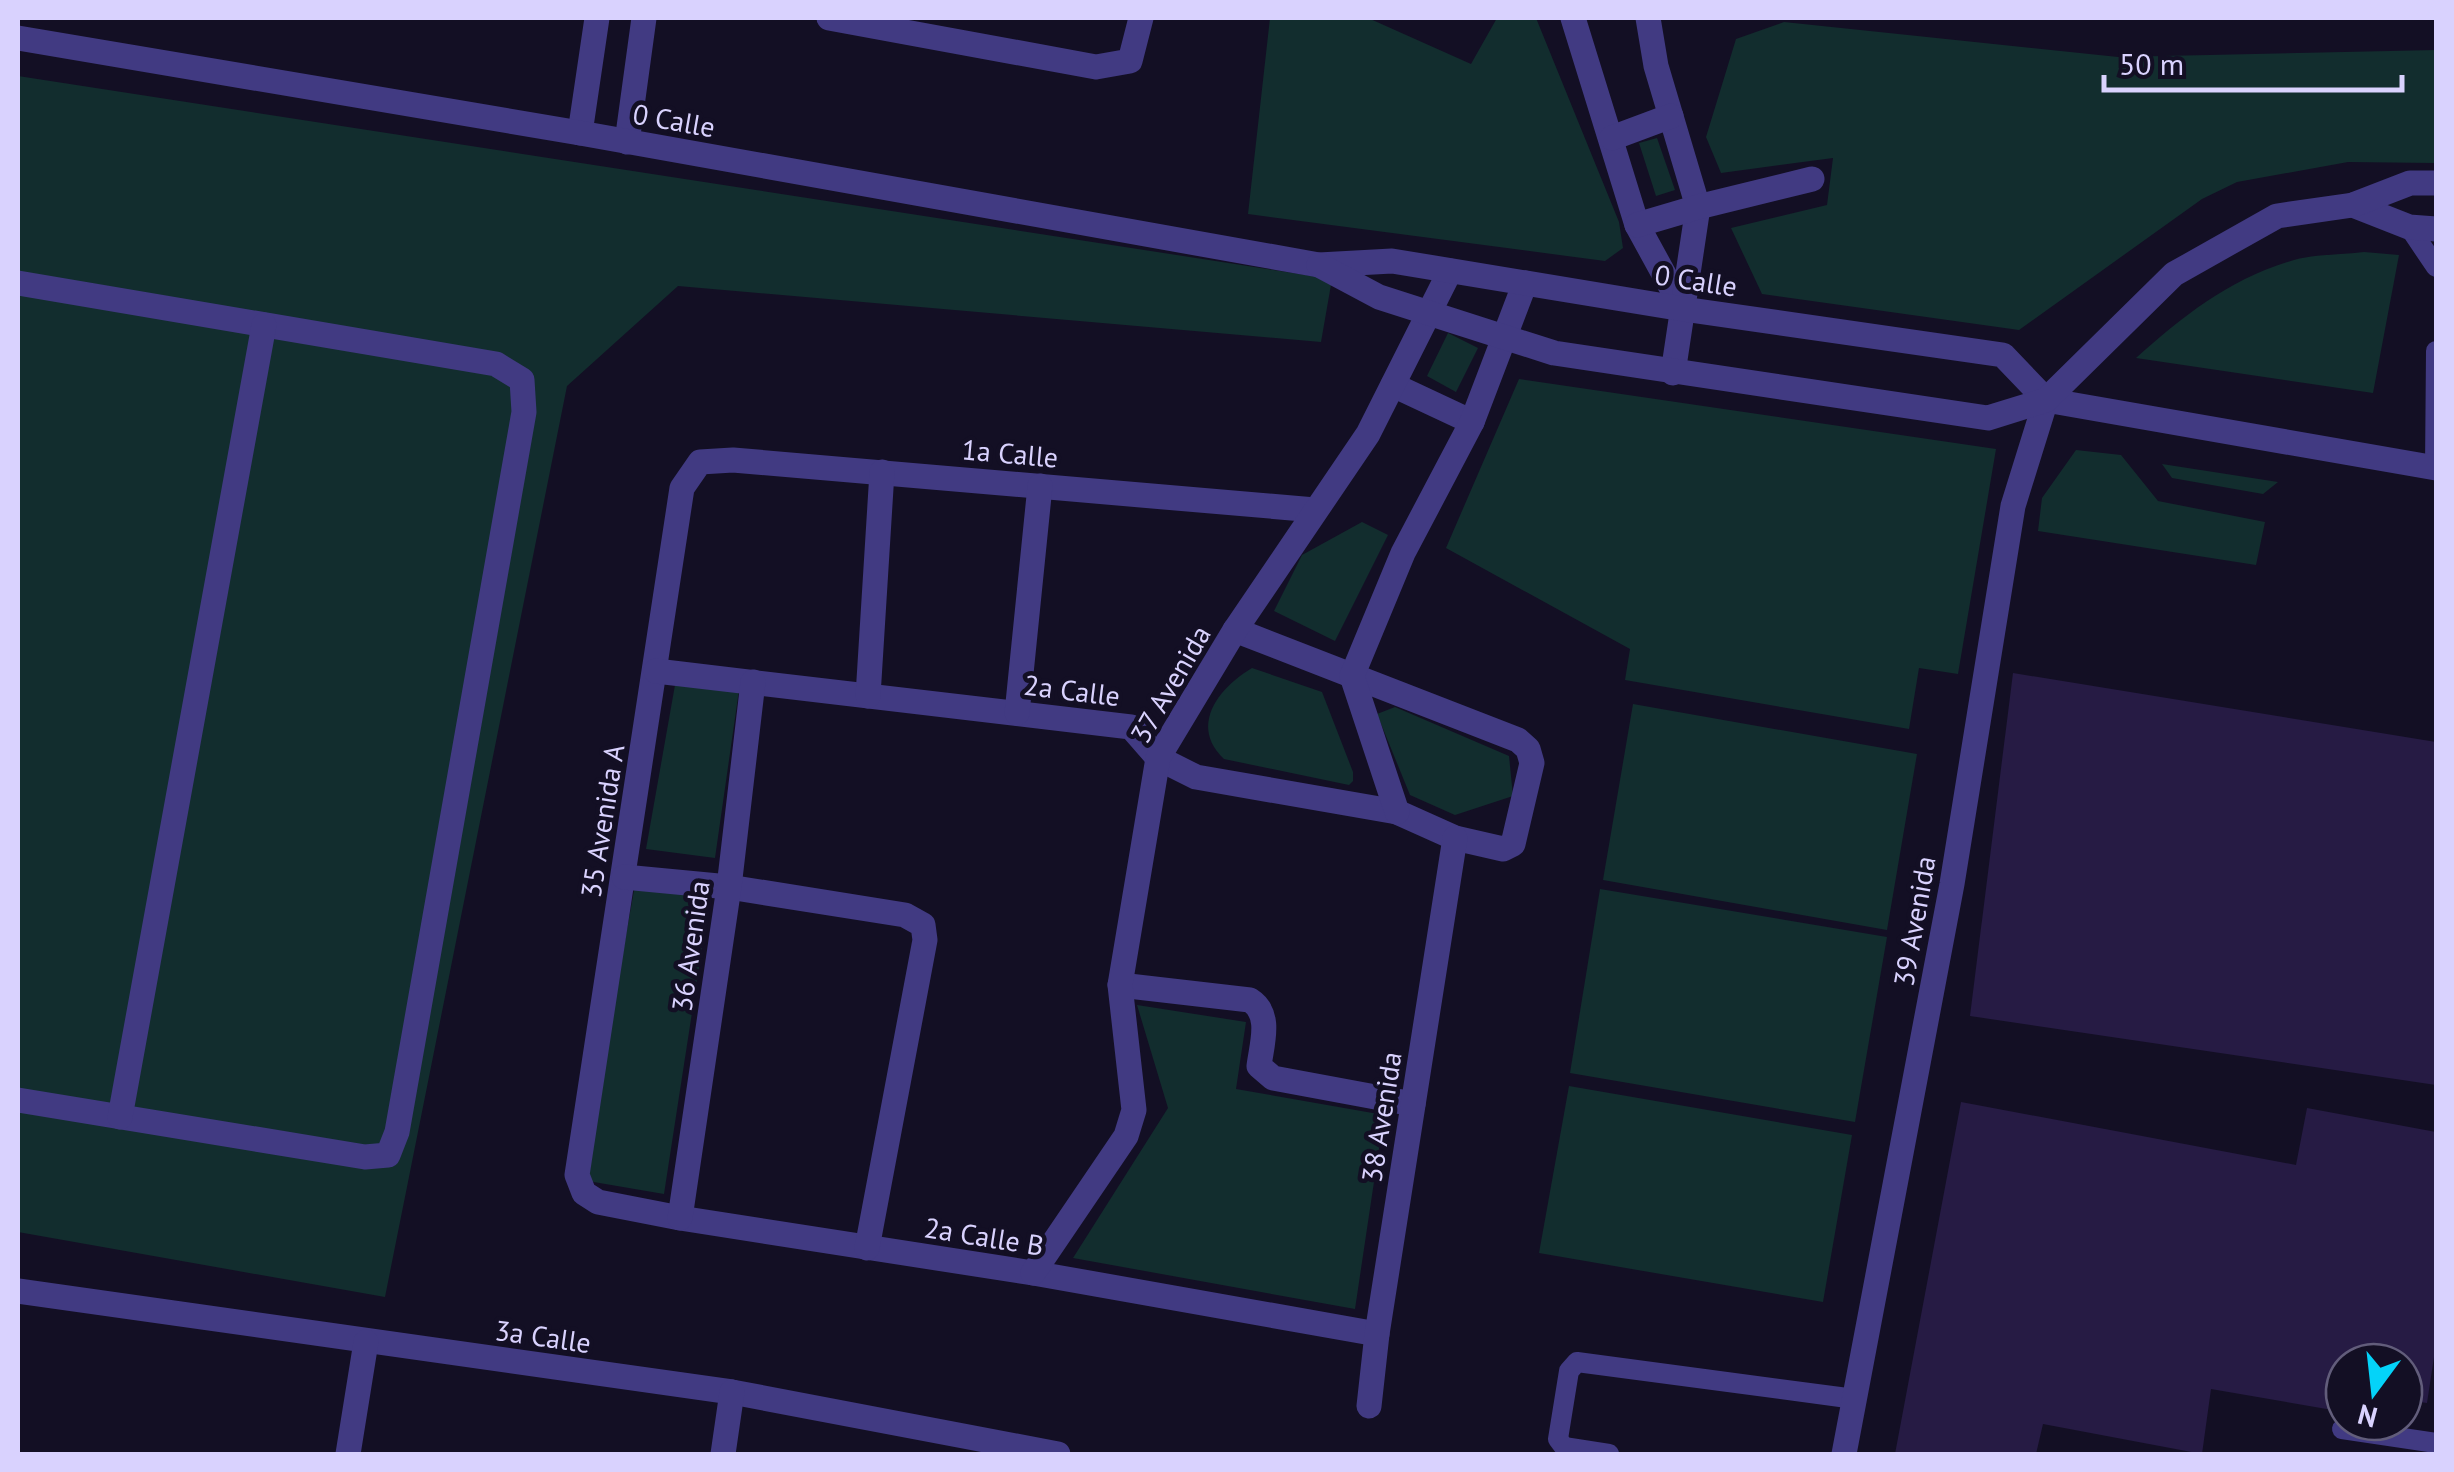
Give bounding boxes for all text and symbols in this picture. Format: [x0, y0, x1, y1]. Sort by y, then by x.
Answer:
scale bar [2104, 30, 2402, 92]
text: 50 m [2119, 44, 2184, 83]
street label: 0 Calle [630, 95, 718, 145]
street label: 0 Calle [1652, 255, 1740, 305]
street label: 1a Calle [960, 430, 1060, 476]
street label: 37 Avenida [1121, 618, 1219, 750]
street label: 2a Calle [1022, 666, 1122, 714]
street label: 35 Avenida A [572, 741, 632, 900]
street label: 39 Avenida [1884, 853, 1944, 989]
street label: 36 Avenida [663, 878, 717, 1014]
street label: 38 Avenida [1352, 1049, 1410, 1185]
street label: 2a Calle B [922, 1208, 1046, 1264]
street label: 3a Calle [493, 1311, 593, 1361]
north arrow [2324, 1342, 2424, 1442]
text: N [2354, 1396, 2381, 1437]

